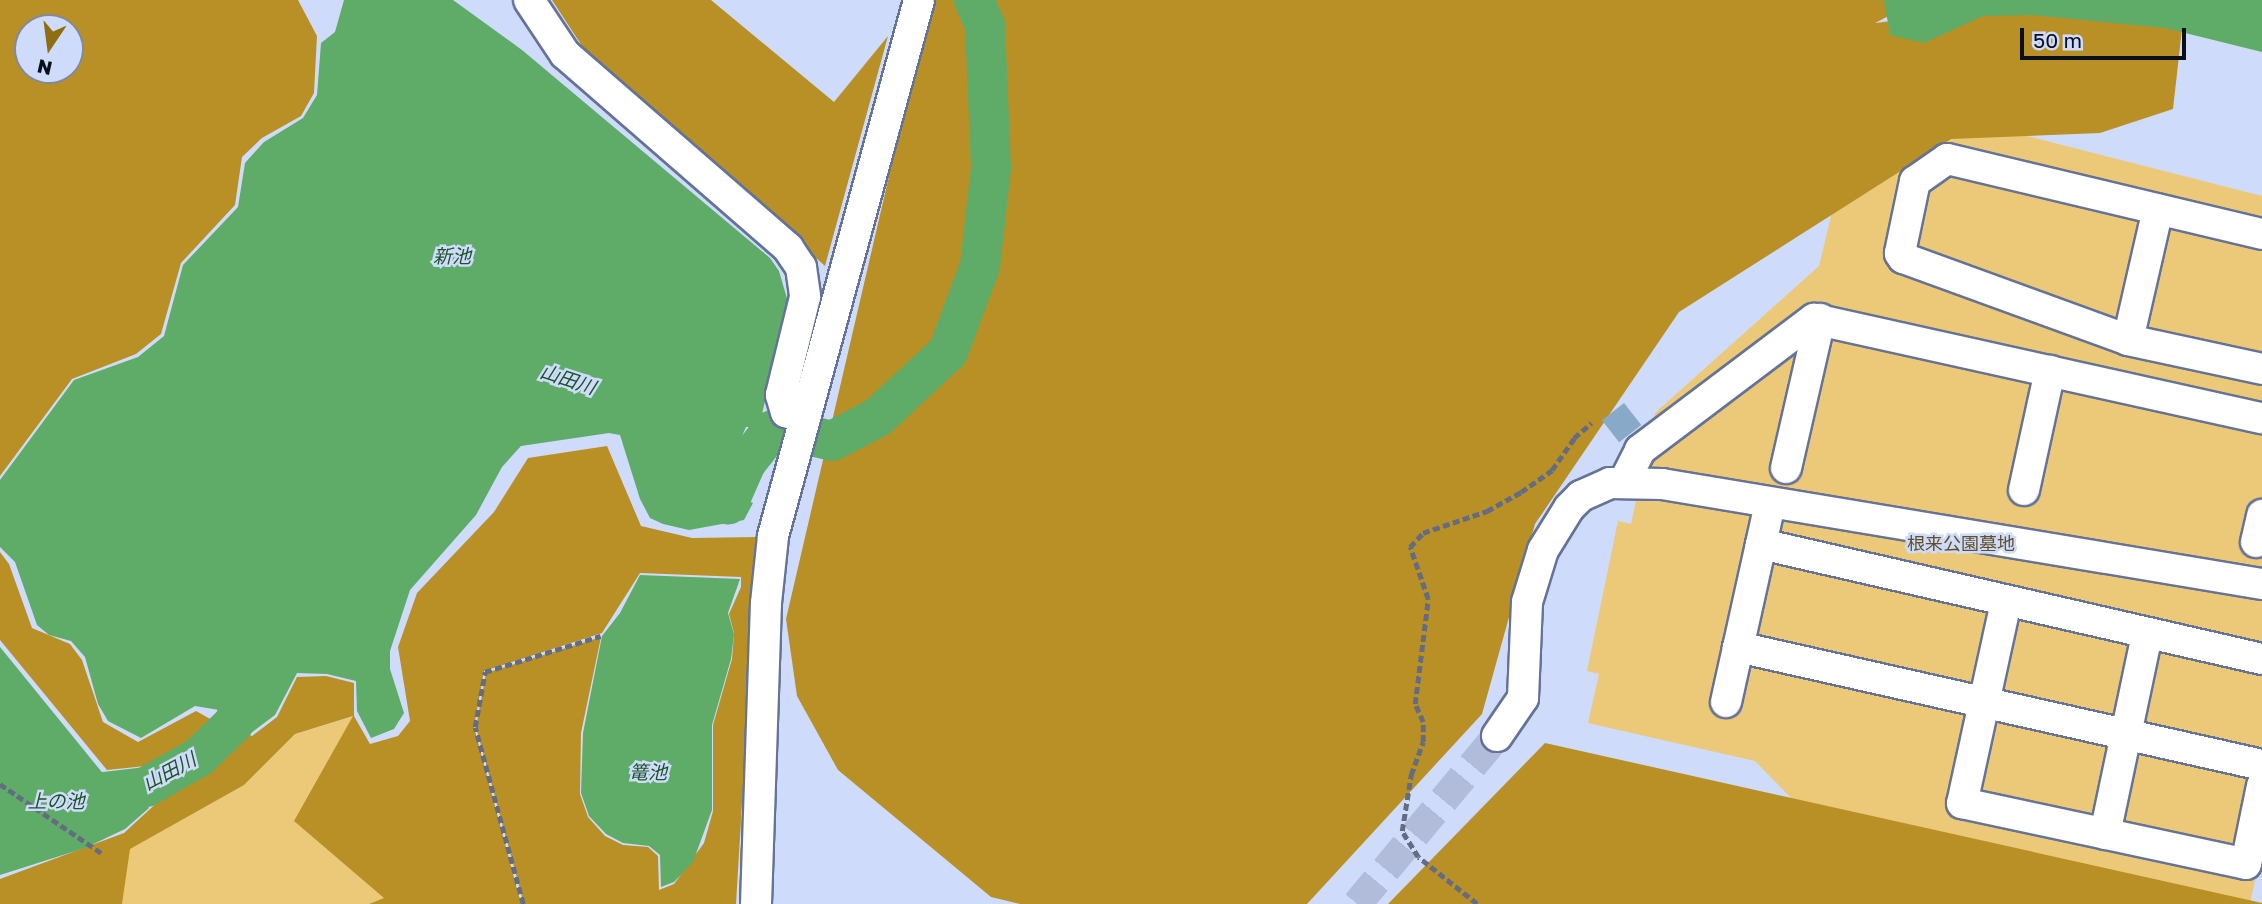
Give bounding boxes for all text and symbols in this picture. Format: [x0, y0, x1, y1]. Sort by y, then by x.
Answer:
north arrow [14, 14, 84, 84]
scale bar [2024, 14, 2190, 58]
text: 50 m [2033, 27, 2082, 53]
text: N [35, 55, 54, 81]
water label: 新池 [433, 245, 471, 267]
water label: 山田川 [537, 359, 599, 399]
park label: 根来公園墓地 [1907, 532, 2015, 554]
water label: 山田川 [138, 748, 200, 794]
water label: 篭池 [629, 761, 667, 783]
water label: 上の池 [28, 790, 84, 812]

